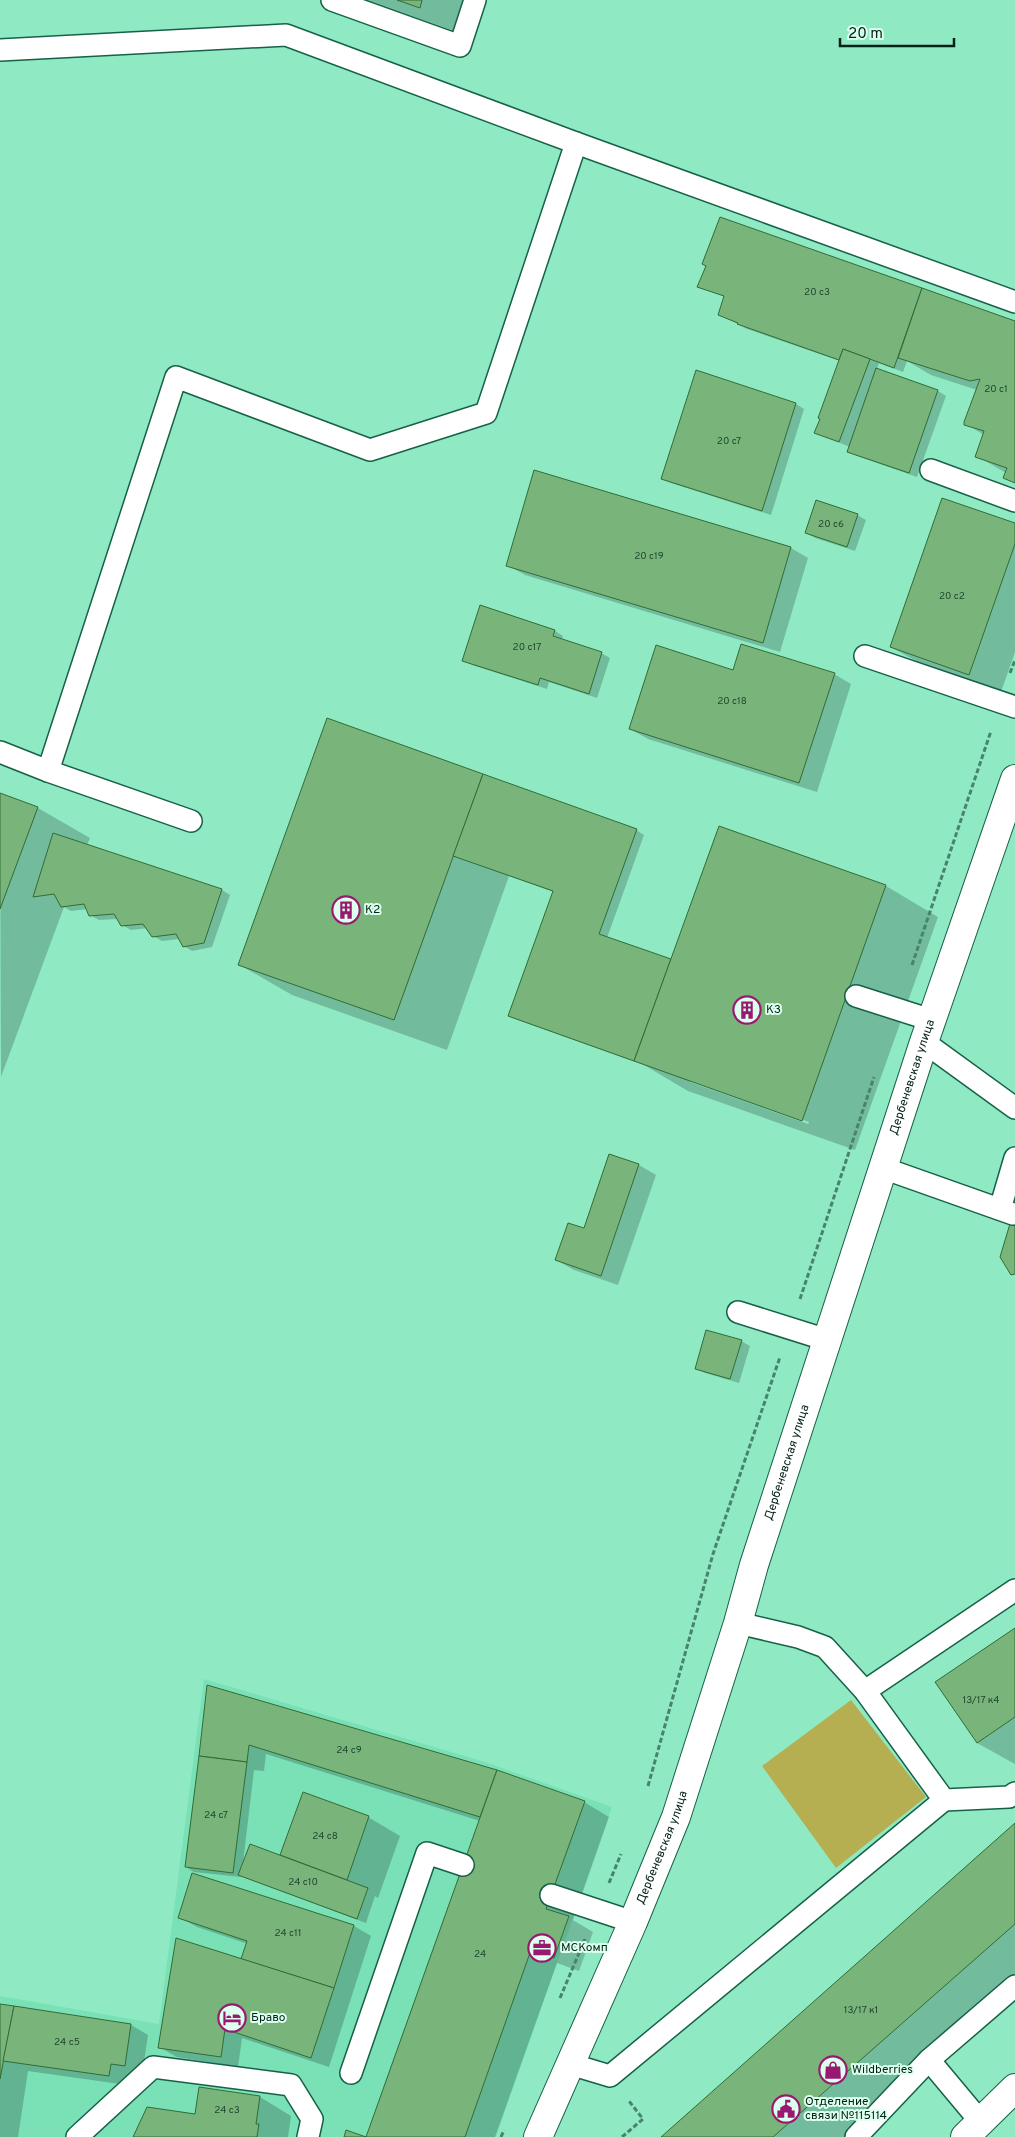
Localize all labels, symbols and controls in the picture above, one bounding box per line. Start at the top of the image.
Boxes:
scale bar [840,15,954,47]
text: 20 m [848,25,883,44]
house number: 20 с3 [804,286,830,299]
house number: 20 с1 [984,383,1008,396]
house number: 20 с7 [717,435,741,448]
house number: 20 с6 [818,518,844,531]
house number: 20 с19 [634,550,664,563]
house number: 20 с2 [939,590,965,603]
house number: 20 с17 [513,641,541,654]
house number: 20 с18 [717,695,747,708]
building icon: К2 [331,895,361,925]
place label: К2 [365,902,380,918]
building icon: К3 [732,995,762,1025]
place label: К3 [766,1002,781,1018]
street label: Дербеневская улица [886,1018,939,1137]
street label: Дербеневская улица [761,1403,814,1523]
house number: 13/17 к4 [962,1694,1000,1707]
house number: 24 с9 [336,1744,362,1757]
street label: Дербеневская улица [633,1789,692,1907]
house number: 24 с7 [204,1809,228,1822]
house number: 24 с8 [312,1830,338,1843]
house number: 24 с10 [288,1876,318,1889]
house number: 24 с11 [274,1927,302,1940]
office icon: МСКомп [527,1933,557,1963]
place label: МСКомп [561,1940,608,1956]
house number: 24 [474,1948,486,1961]
hotel icon: Браво [217,2003,247,2033]
house number: 13/17 к1 [844,2004,878,2017]
place label: Браво [251,2010,286,2026]
house number: 24 с5 [54,2036,80,2049]
shop icon: Wildberries [818,2055,848,2085]
place label: Wildberries [852,2062,913,2078]
public building icon: Отделение связи №115114 [771,2094,801,2124]
place label: Отделение связи №115114 [805,2094,887,2124]
house number: 24 с3 [214,2104,240,2117]

